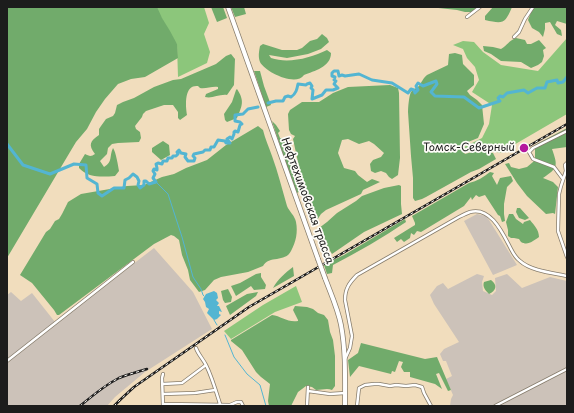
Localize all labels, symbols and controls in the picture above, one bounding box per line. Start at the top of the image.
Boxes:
street label: Нефтехимовская трасса [278,136,336,266]
place label: Томск-Северный [423,141,515,155]
marker: Томск-Северный [518,142,530,154]

